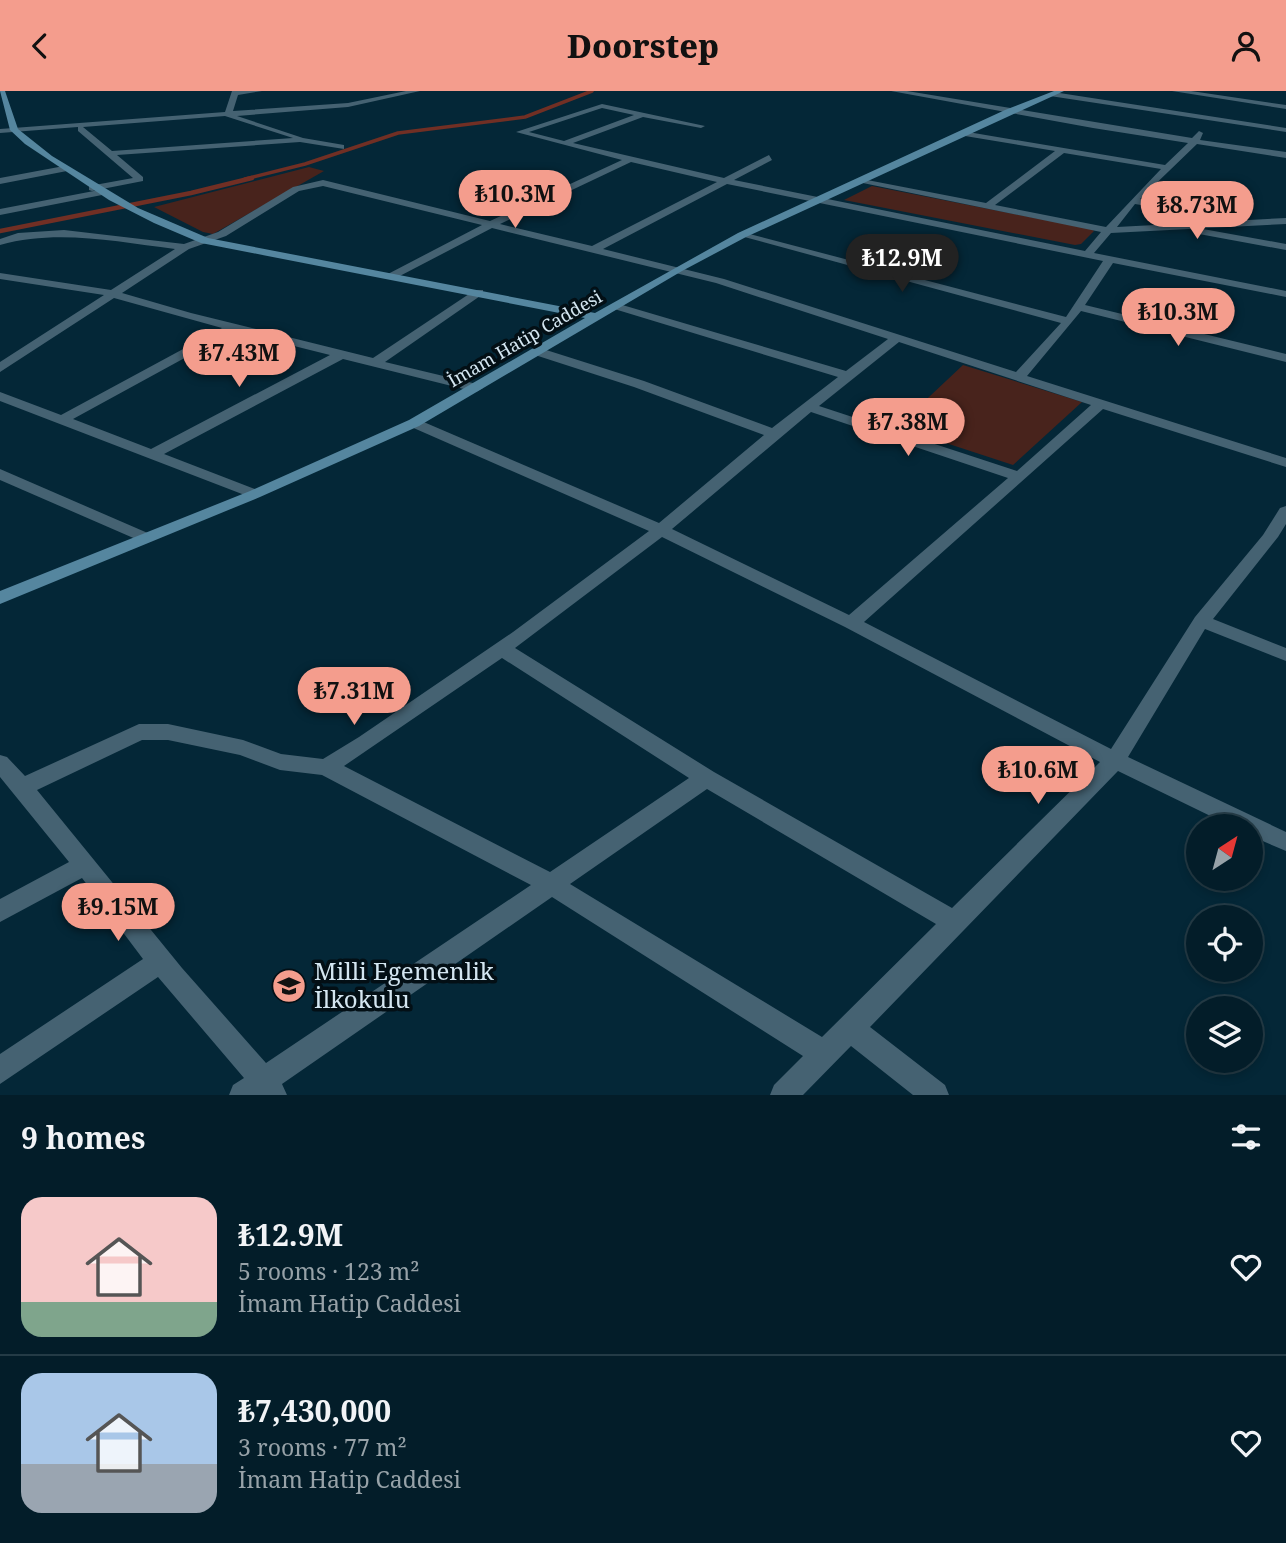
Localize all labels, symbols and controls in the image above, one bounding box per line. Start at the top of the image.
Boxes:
text: Doorstep [567,24,719,67]
icon: back [21,27,59,65]
icon: person [1227,27,1265,65]
pin: ₺10.3M [458,171,572,230]
text: ₺10.3M [475,177,555,209]
pin: ₺8.73M [1140,181,1254,241]
text: ₺8.73M [1157,188,1237,220]
pin: ₺12.9M [845,235,959,294]
text: ₺12.9M [862,241,942,273]
street label: İmam Hatip Caddesi [443,284,606,392]
pin: ₺10.3M [1121,289,1235,348]
text: ₺10.3M [1138,295,1218,327]
pin: ₺7.43M [182,329,296,389]
text: ₺7.43M [199,336,279,368]
pin: ₺7.38M [851,399,965,458]
text: ₺7.38M [868,405,948,437]
pin: ₺7.31M [297,667,411,727]
text: ₺7.31M [314,674,394,706]
pin: ₺10.6M [981,747,1095,806]
text: ₺10.6M [998,753,1078,785]
north arrow [1186,814,1264,891]
map controls [1186,814,1263,1073]
pin: ₺9.15M [61,883,175,943]
text: ₺9.15M [78,890,158,922]
button: locate [1186,905,1263,982]
place label: Milli Egemenlik İlkokulu [314,954,495,1015]
school or university icon: Milli Egemenlik İlkokulu [270,967,308,1005]
button: layers [1186,996,1263,1073]
text: 9 homes [21,1117,145,1158]
icon: filters [1227,1118,1265,1156]
text: ₺12.9M [238,1214,343,1255]
icon: home [77,1225,161,1309]
icon: heart [1227,1248,1265,1286]
text: 5 rooms · 123 m² [238,1255,420,1287]
text: İmam Hatip Caddesi [238,1287,461,1319]
text: ₺7,430,000 [238,1390,391,1431]
icon: home [77,1401,161,1485]
icon: heart [1227,1424,1265,1462]
text: 3 rooms · 77 m² [238,1431,407,1463]
text: İmam Hatip Caddesi [238,1463,461,1495]

